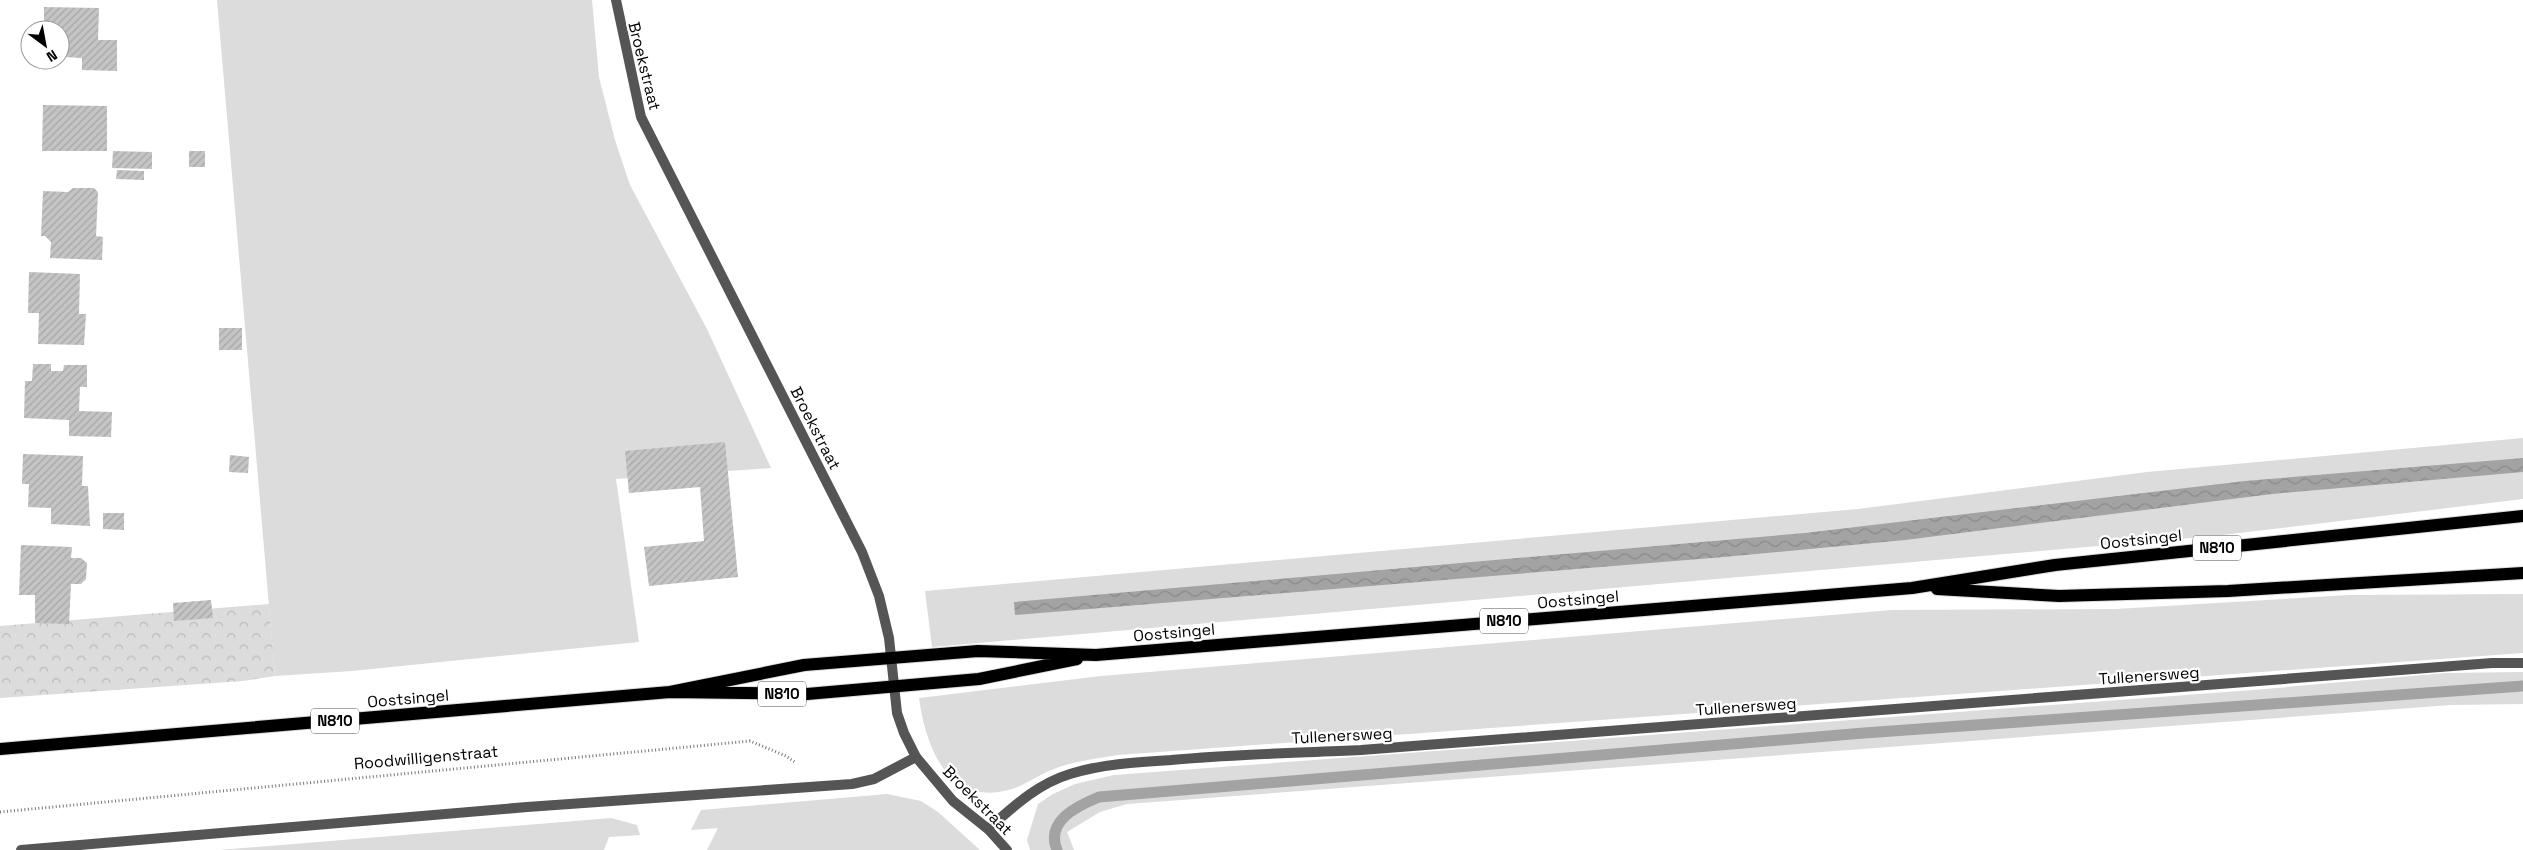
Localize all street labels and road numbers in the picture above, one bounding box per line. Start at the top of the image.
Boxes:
street label: Broekstraat [623,20,666,113]
street label: Broekstraat [786,383,846,473]
street label: Oostsingel [2099,525,2183,554]
road number: N810 [2193,536,2241,560]
street label: Oostsingel [1536,585,1620,614]
road number: N810 [1480,608,1528,634]
street label: Oostsingel [1132,618,1216,647]
street label: Tullenersweg [2098,661,2200,690]
road number: N810 [758,682,806,706]
street label: Oostsingel [366,684,450,713]
street label: Tullenersweg [1695,692,1797,721]
road number: N810 [311,708,359,734]
street label: Tullenersweg [1291,722,1393,749]
street label: Roodwilligenstraat [353,741,499,774]
street label: Broekstraat [938,761,1017,840]

